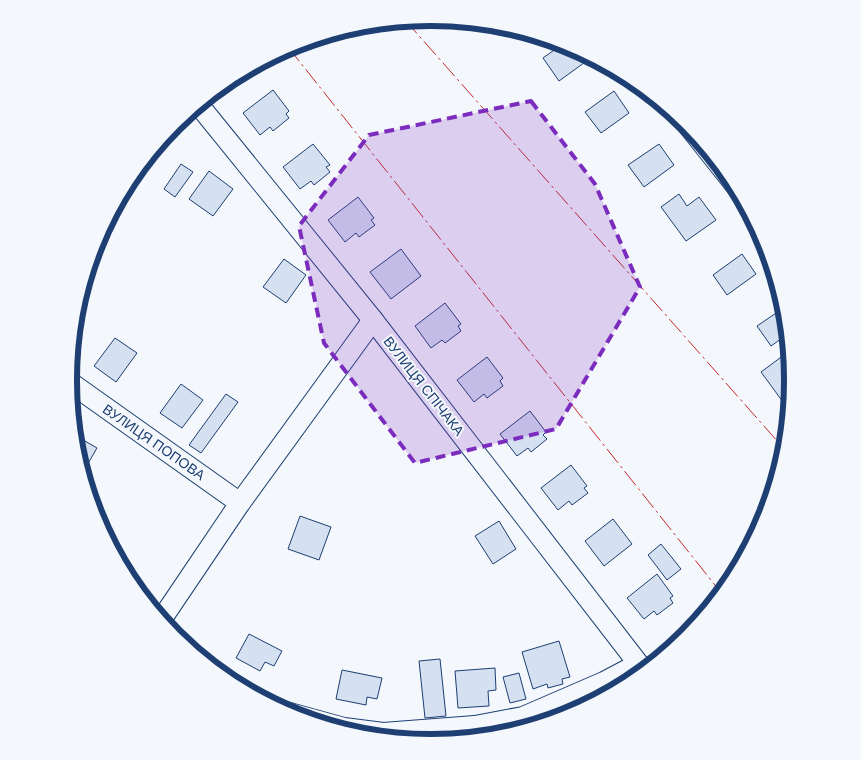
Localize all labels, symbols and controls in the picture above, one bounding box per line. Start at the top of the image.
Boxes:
street label: ВУЛИЦЯ СПІЧАКА [380,333,468,439]
street label: ВУЛИЦЯ ПОПОВА [100,401,209,484]

